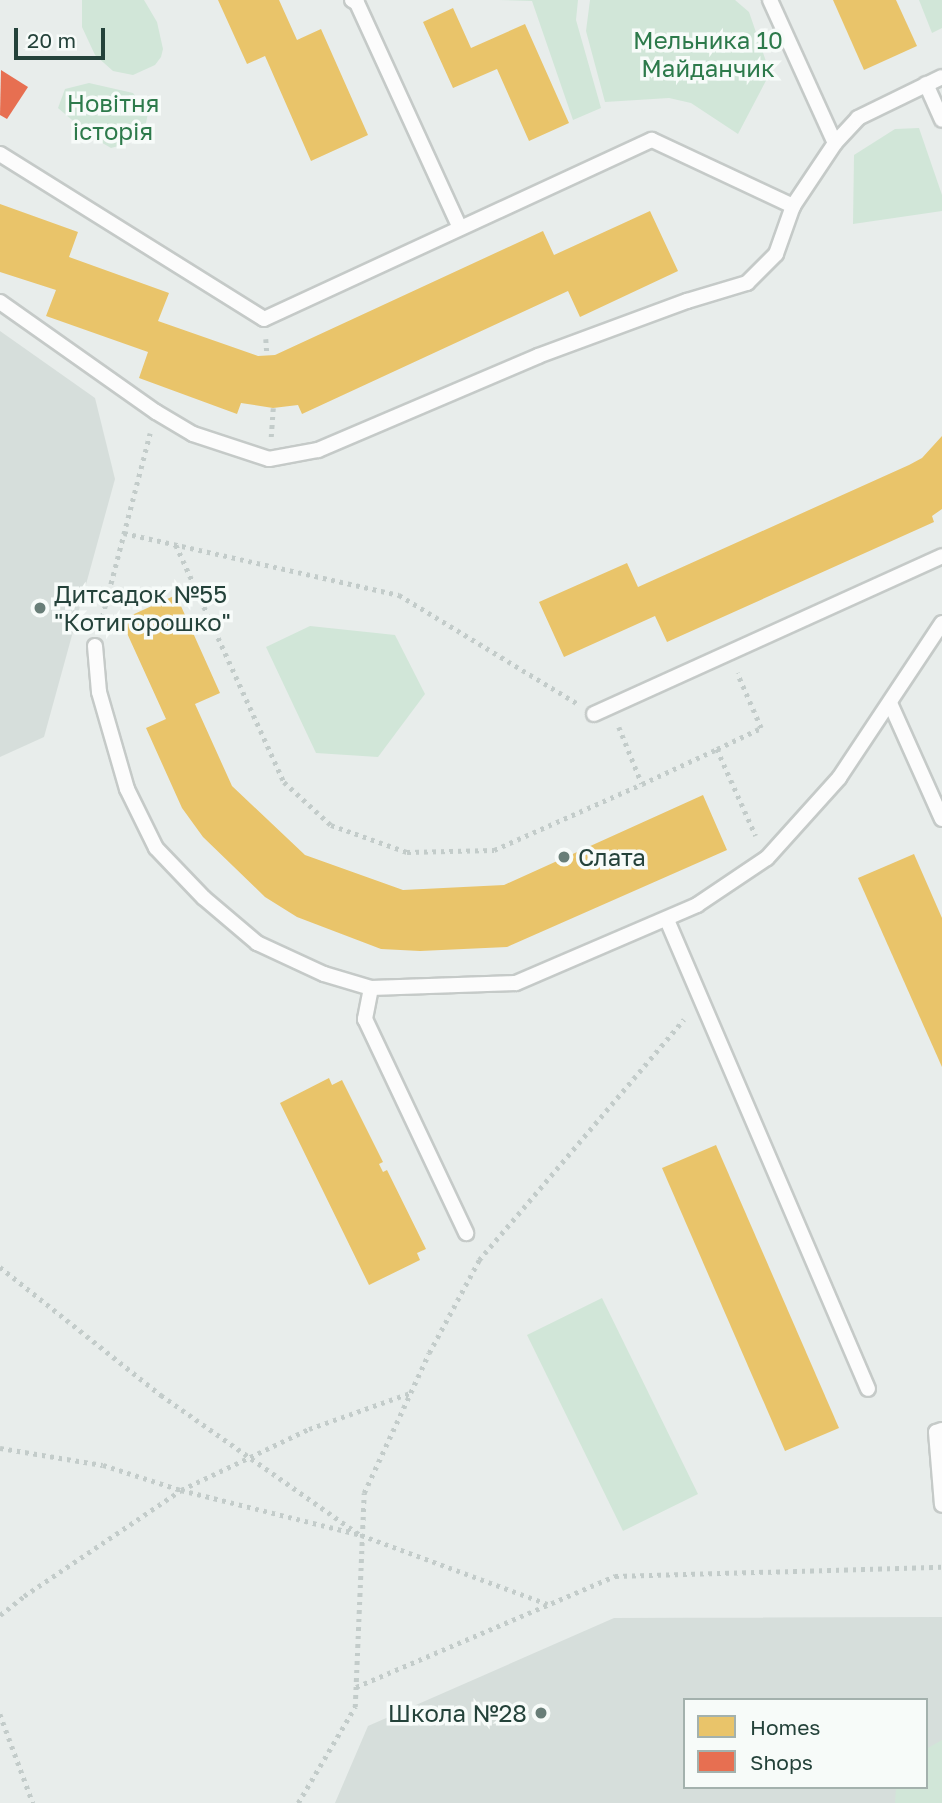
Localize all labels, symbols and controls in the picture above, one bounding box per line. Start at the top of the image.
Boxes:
scale bar [18,14,108,58]
park label: Мельника 10 Майданчик [633,26,783,82]
text: 20 m [27,27,76,53]
park label: Новітня історія [67,89,159,145]
place label: Дитсадок №55 "Котигорошко" [54,580,231,636]
marker: Дитсадок №55 "Котигорошко" [32,600,48,616]
place label: Слата [578,843,646,871]
marker: Слата [556,849,572,865]
legend [683,1698,928,1789]
place label: Школа №28 [388,1699,527,1727]
marker: Школа №28 [533,1705,549,1721]
text: Homes [750,1714,820,1740]
text: Shops [750,1749,813,1775]

